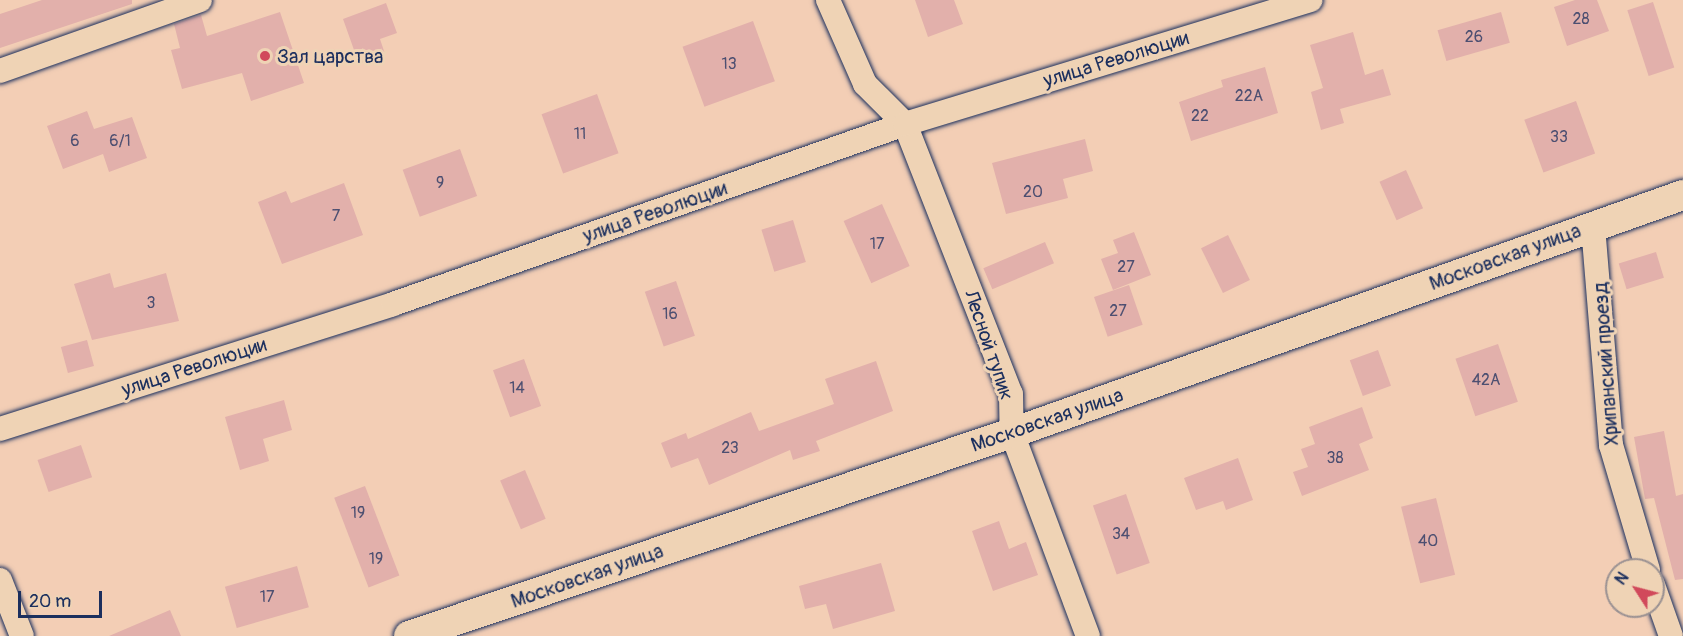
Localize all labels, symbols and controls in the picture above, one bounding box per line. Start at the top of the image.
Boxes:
house number: 28 [1572,9,1590,29]
street label: улица Революции [1040,25,1192,93]
house number: 26 [1465,27,1483,47]
place label: Зал царства [277,44,383,68]
marker: Зал царства [258,49,272,63]
house number: 13 [721,54,737,74]
house number: 22А [1235,86,1263,106]
house number: 22 [1191,106,1209,126]
house number: 11 [574,124,586,144]
house number: 33 [1550,127,1568,147]
house number: 6 [70,131,80,151]
house number: 6/1 [109,131,131,151]
house number: 9 [436,173,444,193]
street label: улица Революции [580,176,730,248]
house number: 20 [1023,182,1043,202]
house number: 7 [332,206,340,226]
street label: Московская улица [1426,218,1584,296]
house number: 17 [870,234,884,254]
house number: 27 [1117,257,1135,277]
street label: Хрипанский проезд [1588,282,1624,446]
street label: Лесной тупик [959,287,1019,403]
house number: 3 [147,293,155,313]
house number: 27 [1109,301,1127,321]
house number: 16 [662,304,678,324]
street label: улица Революции [119,332,269,402]
house number: 42А [1472,370,1500,390]
house number: 14 [509,378,525,398]
street label: Московская улица [968,383,1126,457]
house number: 23 [721,438,739,458]
house number: 38 [1327,448,1343,468]
house number: 19 [351,503,365,523]
house number: 34 [1112,524,1130,544]
house number: 40 [1418,531,1438,551]
street label: Московская улица [508,539,666,613]
house number: 19 [369,549,383,569]
north arrow [1605,558,1665,618]
text: N [1611,568,1633,589]
scale bar [21,579,105,617]
house number: 17 [260,587,274,607]
text: 20 m [29,590,71,613]

